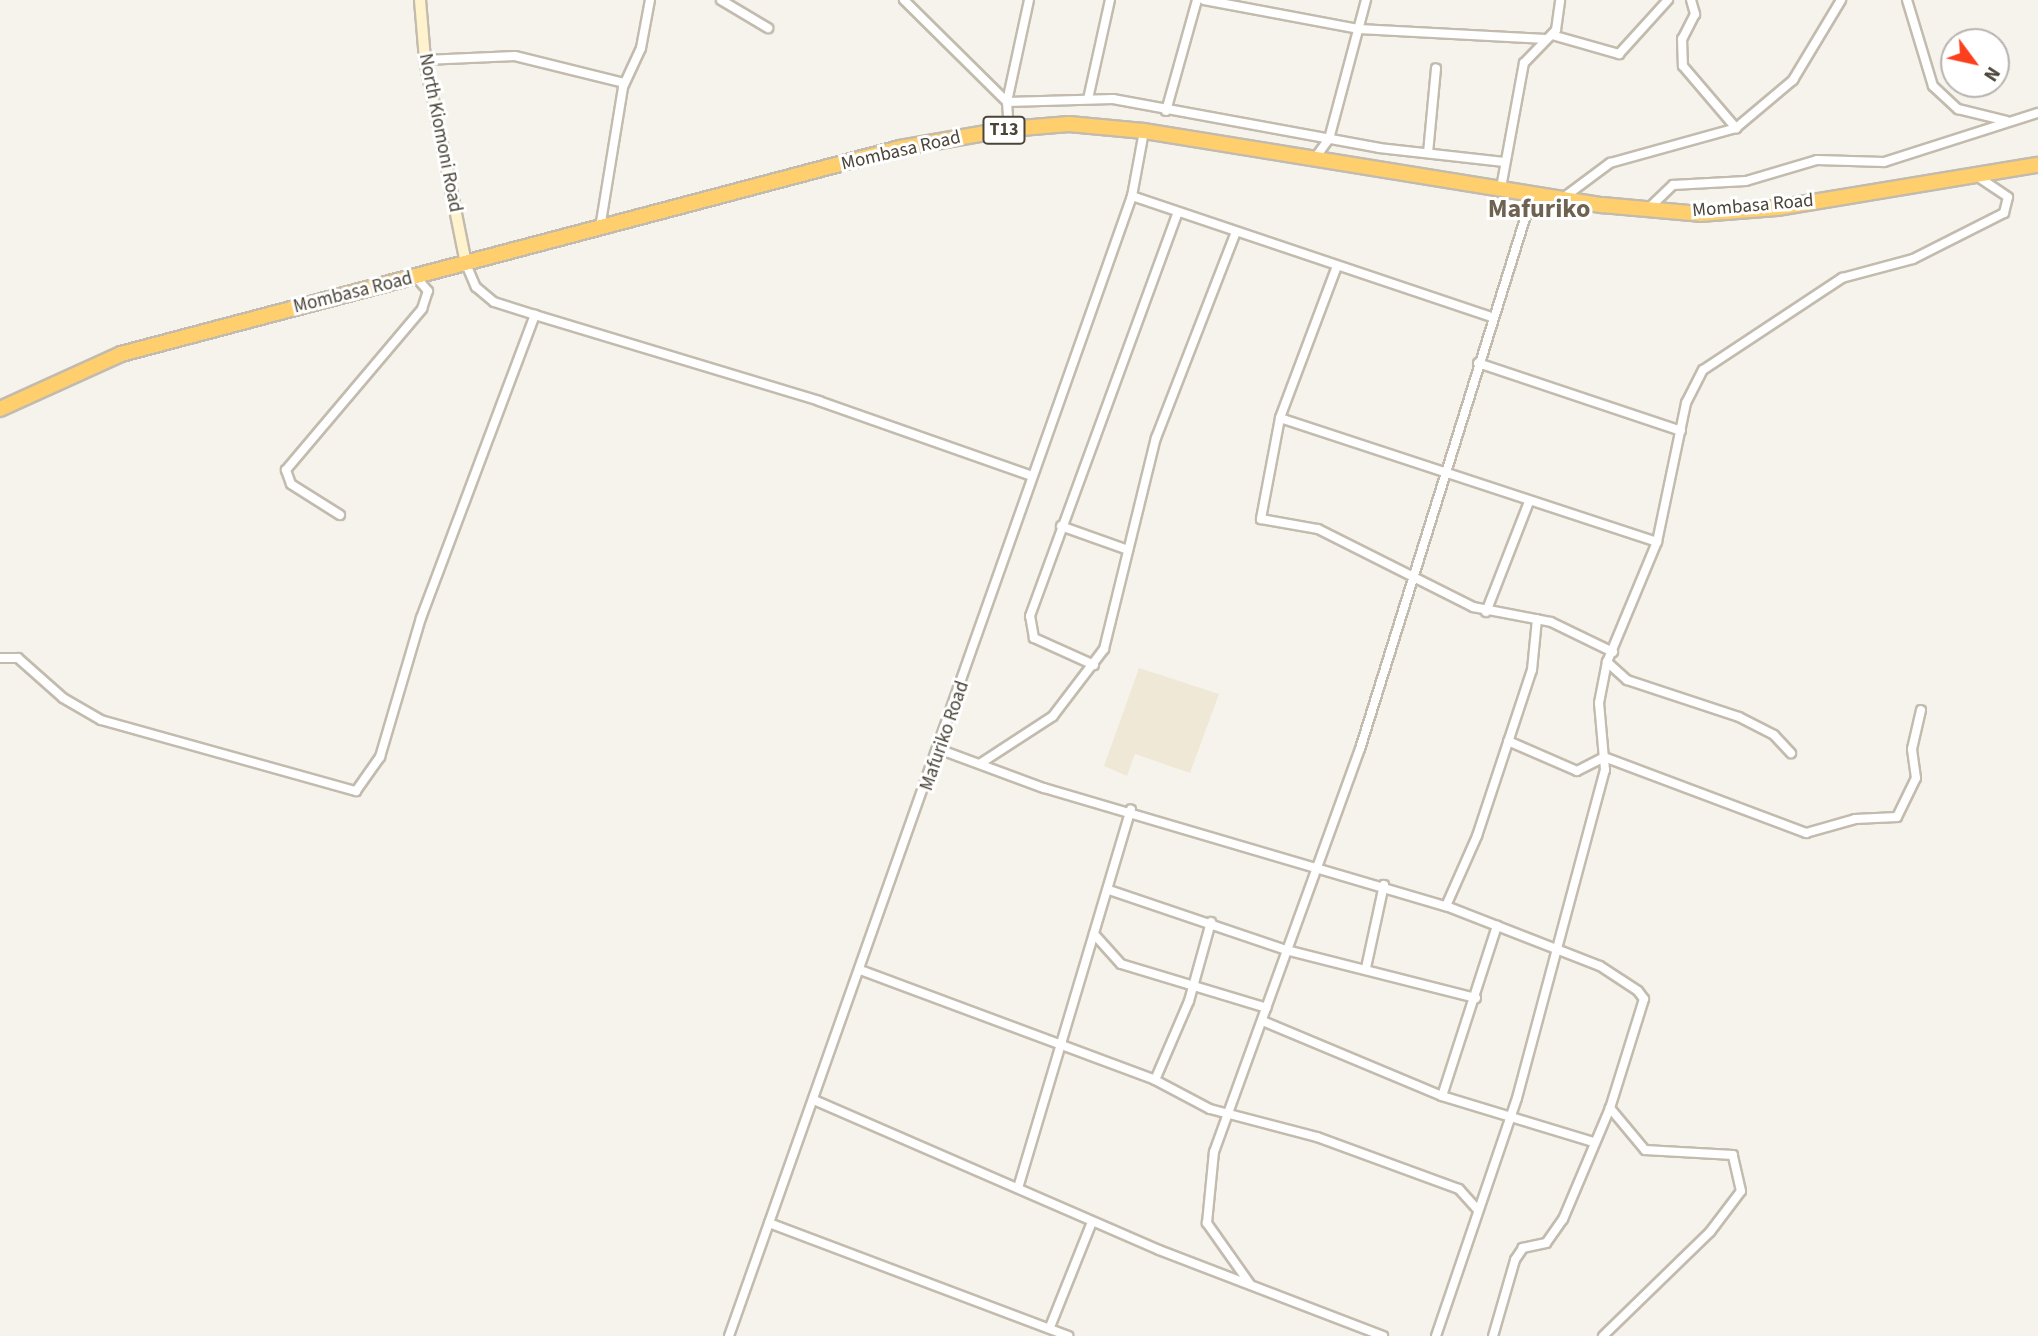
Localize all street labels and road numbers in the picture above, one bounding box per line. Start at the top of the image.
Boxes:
street label: North Kiomoni Road [413,52,467,214]
road number: T13 [981,116,1027,145]
street label: Mombasa Road [839,126,963,176]
street label: Mombasa Road [1691,189,1815,223]
street label: Mombasa Road [291,267,415,319]
street label: Mafuriko Road [916,678,974,794]

